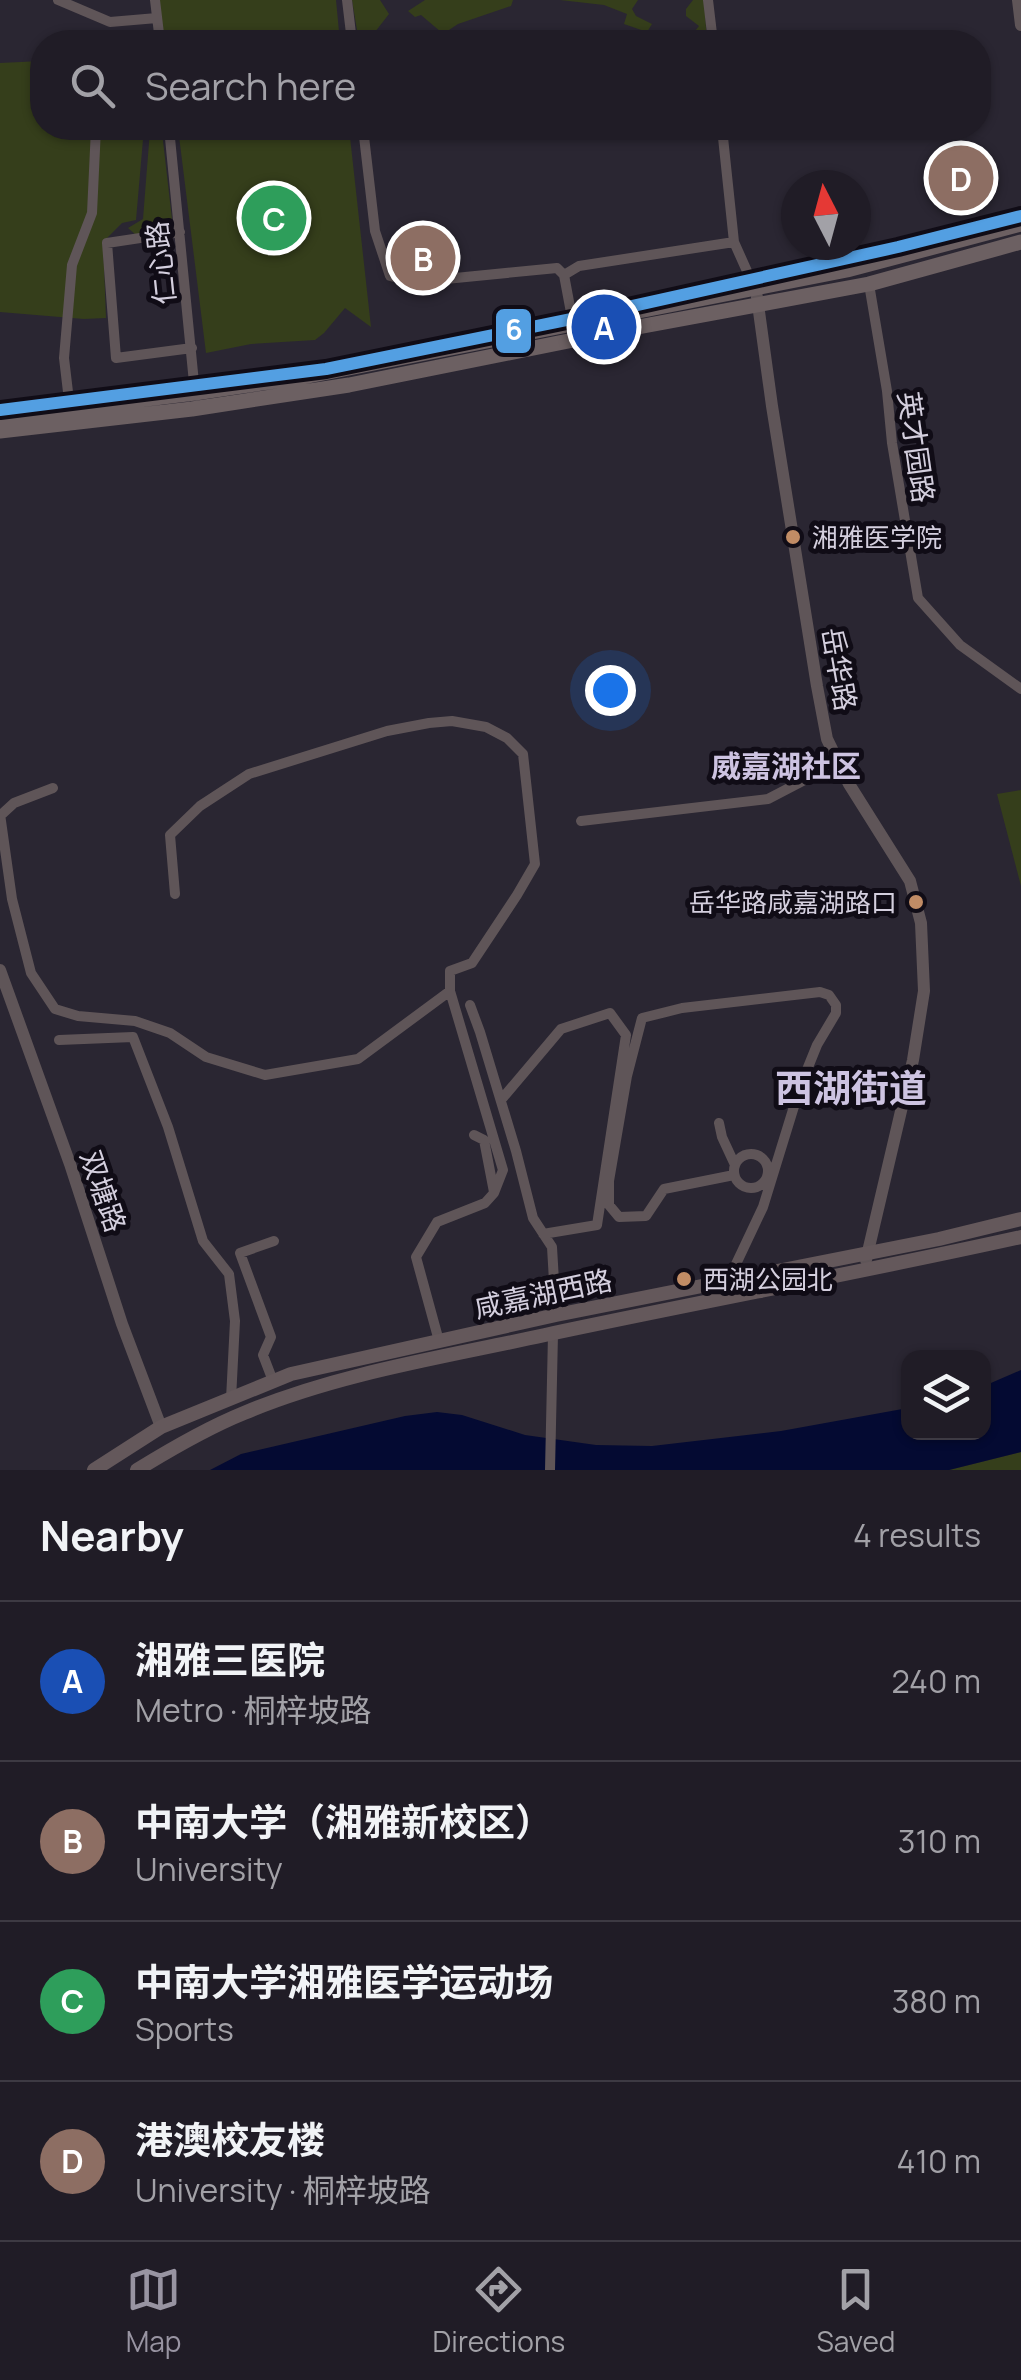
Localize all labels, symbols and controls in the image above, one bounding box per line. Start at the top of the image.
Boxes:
search box [30,30,991,140]
icon: search [65,58,120,113]
text: Search here [145,59,356,111]
pin: D [928,140,994,216]
north arrow [781,170,871,260]
pin: C [242,180,306,256]
street label: 仁心路 [137,219,183,307]
pin: B [390,220,456,296]
pin: A [572,290,636,364]
line badge: 6 [494,307,533,355]
text: 6 [505,310,523,348]
street label: 英才园路 [890,389,944,505]
place label: 湘雅医学院 [812,519,942,555]
marker: 湘雅医学院 [783,527,803,547]
street label: 岳华路 [814,624,866,714]
your location [585,665,636,716]
district label: 威嘉湖社区 [711,745,861,786]
place label: 岳华路咸嘉湖路口 [689,884,897,920]
marker: 岳华路咸嘉湖路口 [906,892,926,912]
district label: 西湖街道 [775,1061,927,1113]
street label: 双塘路 [72,1145,136,1237]
street label: 咸嘉湖西路 [471,1260,615,1326]
place label: 西湖公园北 [703,1261,833,1297]
marker: 西湖公园北 [674,1269,694,1289]
map controls [901,1350,991,1440]
button: layers [901,1350,991,1440]
text: Nearby [40,1506,184,1564]
text: 4 results [853,1513,981,1557]
text: 湘雅三医院 [135,1633,325,1685]
text: A [62,1659,83,1703]
text: 240 m [891,1659,981,1703]
text: Metro · 桐梓坡路 [135,1688,372,1732]
text: 中南大学（湘雅新校区） [135,1795,553,1847]
text: B [62,1819,83,1863]
text: 310 m [898,1819,981,1863]
text: University [135,1847,283,1891]
text: 中南大学湘雅医学运动场 [135,1955,553,2007]
text: C [61,1979,84,2023]
text: 380 m [892,1979,981,2023]
text: Sports [135,2007,234,2051]
text: 港澳校友楼 [135,2113,325,2165]
text: D [61,2139,84,2183]
text: 410 m [897,2139,981,2183]
text: University · 桐梓坡路 [135,2168,431,2212]
tab: Map [126,2262,181,2360]
tab: Directions [433,2262,565,2360]
tab: Saved [816,2262,895,2360]

